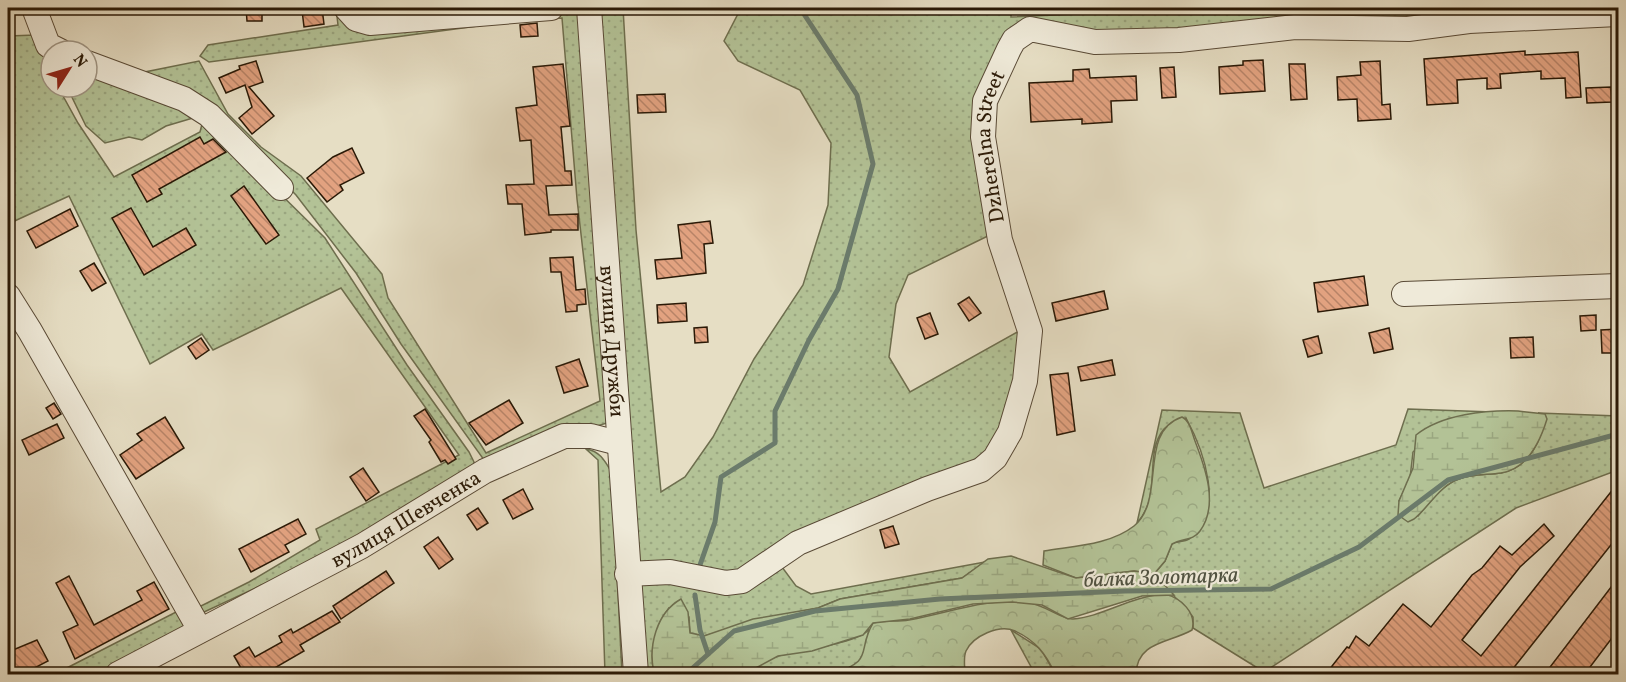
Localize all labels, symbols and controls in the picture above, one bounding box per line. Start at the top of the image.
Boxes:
north arrow [39,39,99,99]
text: N [67,50,92,73]
street label: Dzherelna Street [970,66,1013,225]
street label: вулиця Дружби [591,264,631,418]
street label: вулиця Шевченка [326,464,487,576]
water label: балка Золотарка [1083,560,1239,597]

